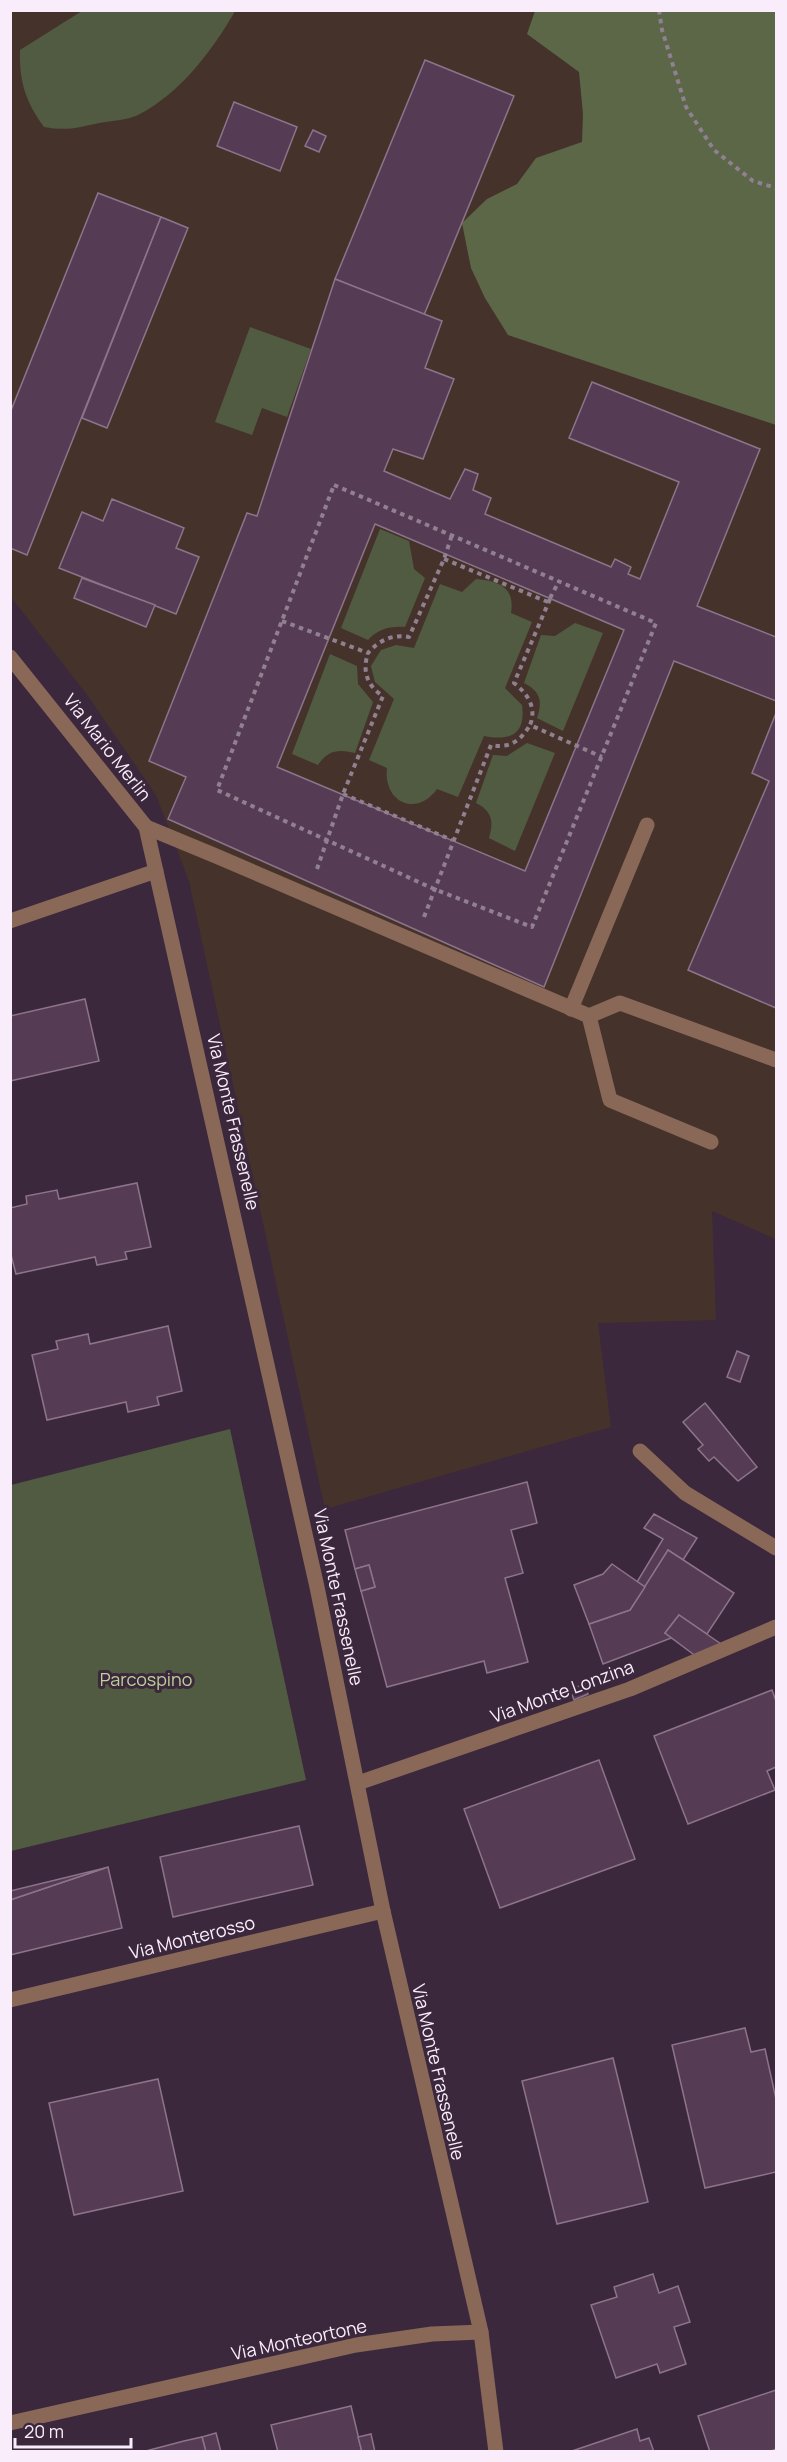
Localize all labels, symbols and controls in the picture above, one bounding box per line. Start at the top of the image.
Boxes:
street label: Via Mario Merlin [59,689,157,805]
street label: Via Monte Frassenelle [202,1032,266,1212]
street label: Via Monte Frassenelle [309,1506,369,1688]
street label: Via Monte Lonzina [487,1654,637,1728]
park label: Parcospino [100,1667,192,1691]
street label: Via Monterosso [127,1910,257,1964]
street label: Via Monte Frassenelle [407,1982,471,2162]
street label: Via Monteortone [229,2313,369,2365]
scale bar [15,2411,130,2449]
text: 20 m [24,2419,64,2443]

